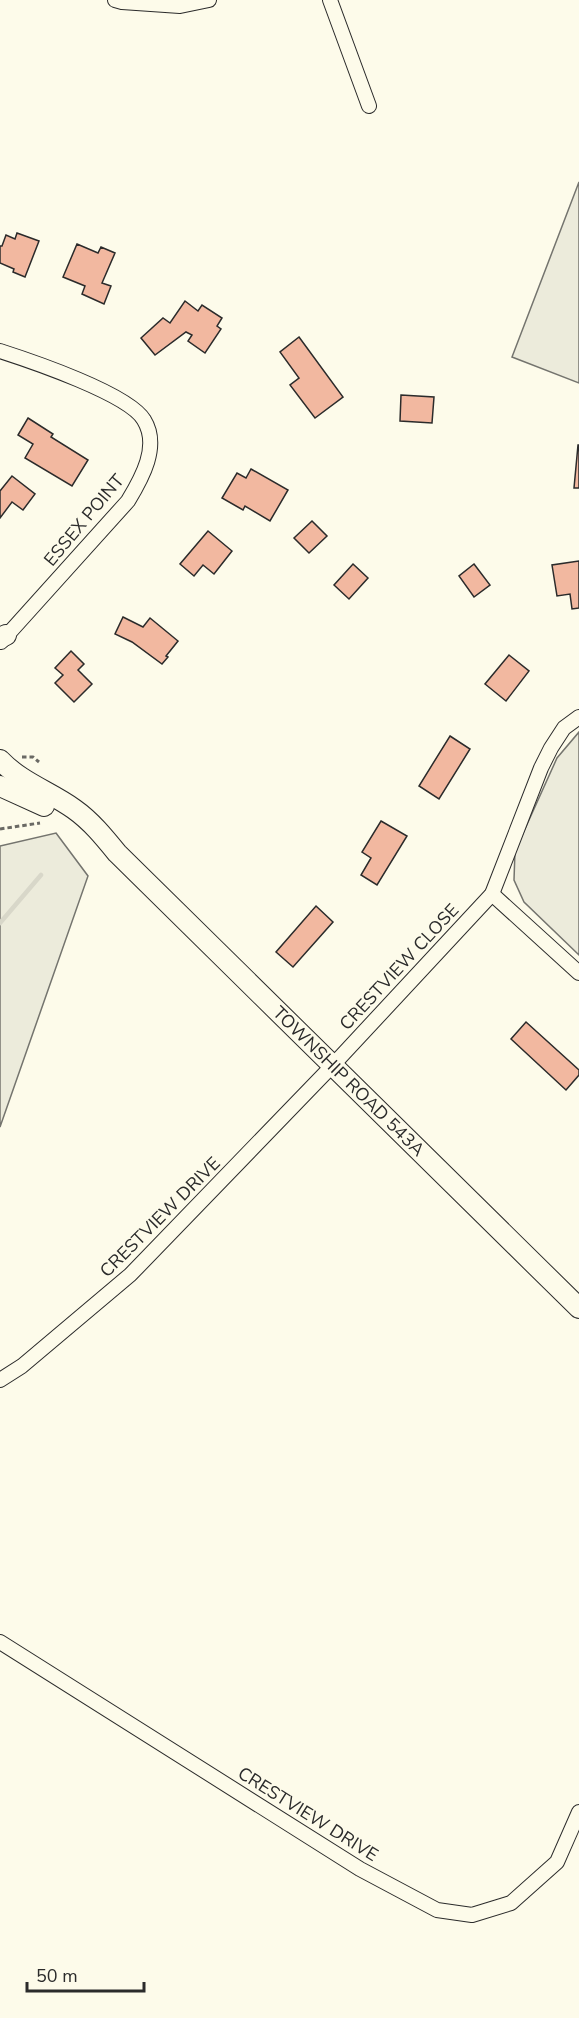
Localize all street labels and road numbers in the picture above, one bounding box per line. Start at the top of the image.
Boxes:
street label: ESSEX POINT [39,469,130,571]
street label: CRESTVIEW CLOSE [334,899,464,1035]
street label: TOWNSHIP ROAD 543A [268,1001,430,1161]
street label: CRESTVIEW DRIVE [95,1152,225,1282]
street label: CRESTVIEW DRIVE [233,1761,383,1867]

